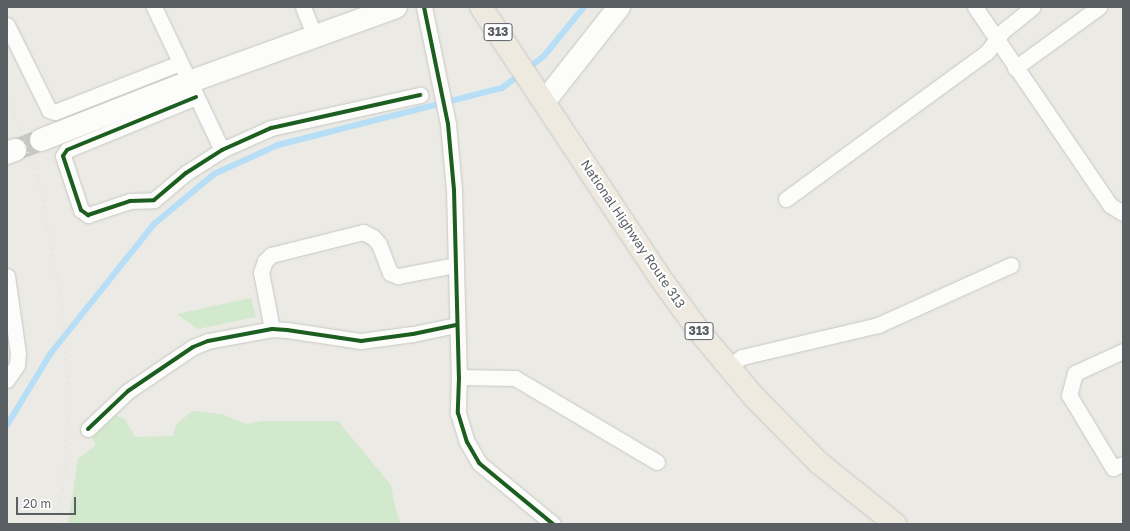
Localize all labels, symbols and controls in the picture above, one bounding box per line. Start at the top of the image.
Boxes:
road number: 313 [483,22,513,42]
street label: National Highway Route 313 [578,157,688,311]
road number: 313 [684,321,714,341]
scale bar [18,489,78,515]
text: 20 m [23,496,51,511]

